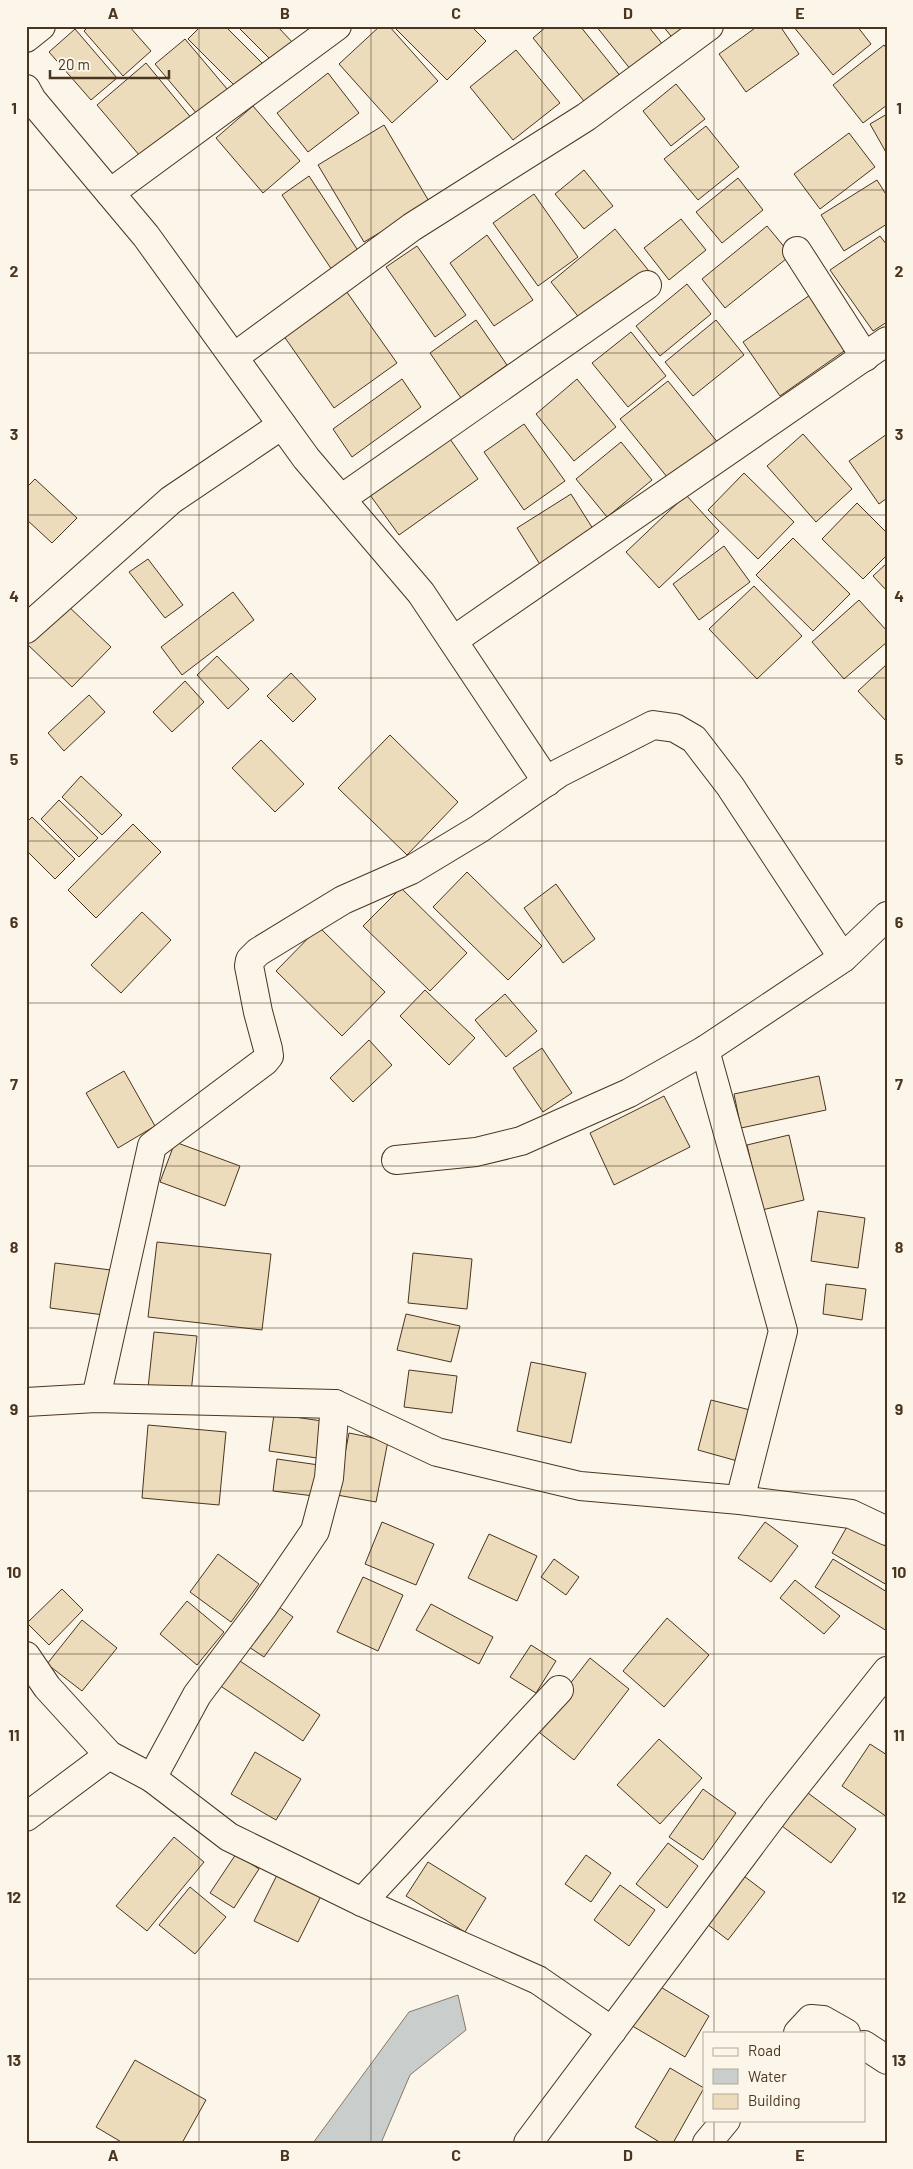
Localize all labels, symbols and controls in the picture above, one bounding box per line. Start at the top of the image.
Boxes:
text: A [108,3,119,22]
text: B [280,3,290,22]
text: C [451,3,461,22]
text: D [623,3,633,22]
text: E [795,3,805,22]
scale bar [50,48,169,80]
text: 20 m [58,55,90,73]
text: 1 [11,98,17,117]
text: 1 [896,98,902,117]
text: 2 [10,261,19,280]
text: 2 [895,261,904,280]
text: 3 [10,424,18,443]
text: 3 [895,424,903,443]
text: 4 [9,586,19,605]
text: 4 [894,586,904,605]
text: 5 [10,749,19,768]
text: 5 [895,749,904,768]
text: 6 [10,912,19,931]
text: 6 [895,912,904,931]
text: 7 [10,1074,18,1093]
text: 7 [895,1074,903,1093]
text: 8 [10,1237,19,1256]
text: 8 [895,1237,904,1256]
text: 9 [10,1399,18,1418]
text: 9 [895,1399,903,1418]
text: 10 [7,1562,21,1581]
text: 10 [892,1562,906,1581]
text: 11 [8,1725,20,1744]
text: 11 [893,1725,905,1744]
text: 12 [7,1887,21,1906]
text: 12 [892,1887,906,1906]
legend [703,2032,866,2122]
text: Road [748,2041,781,2059]
text: 13 [7,2050,21,2069]
text: 13 [892,2050,906,2069]
text: Water [748,2067,787,2085]
text: Building [748,2091,801,2109]
text: A [108,2145,119,2164]
text: B [280,2145,290,2164]
text: C [451,2145,461,2164]
text: D [623,2145,633,2164]
text: E [795,2145,805,2164]

